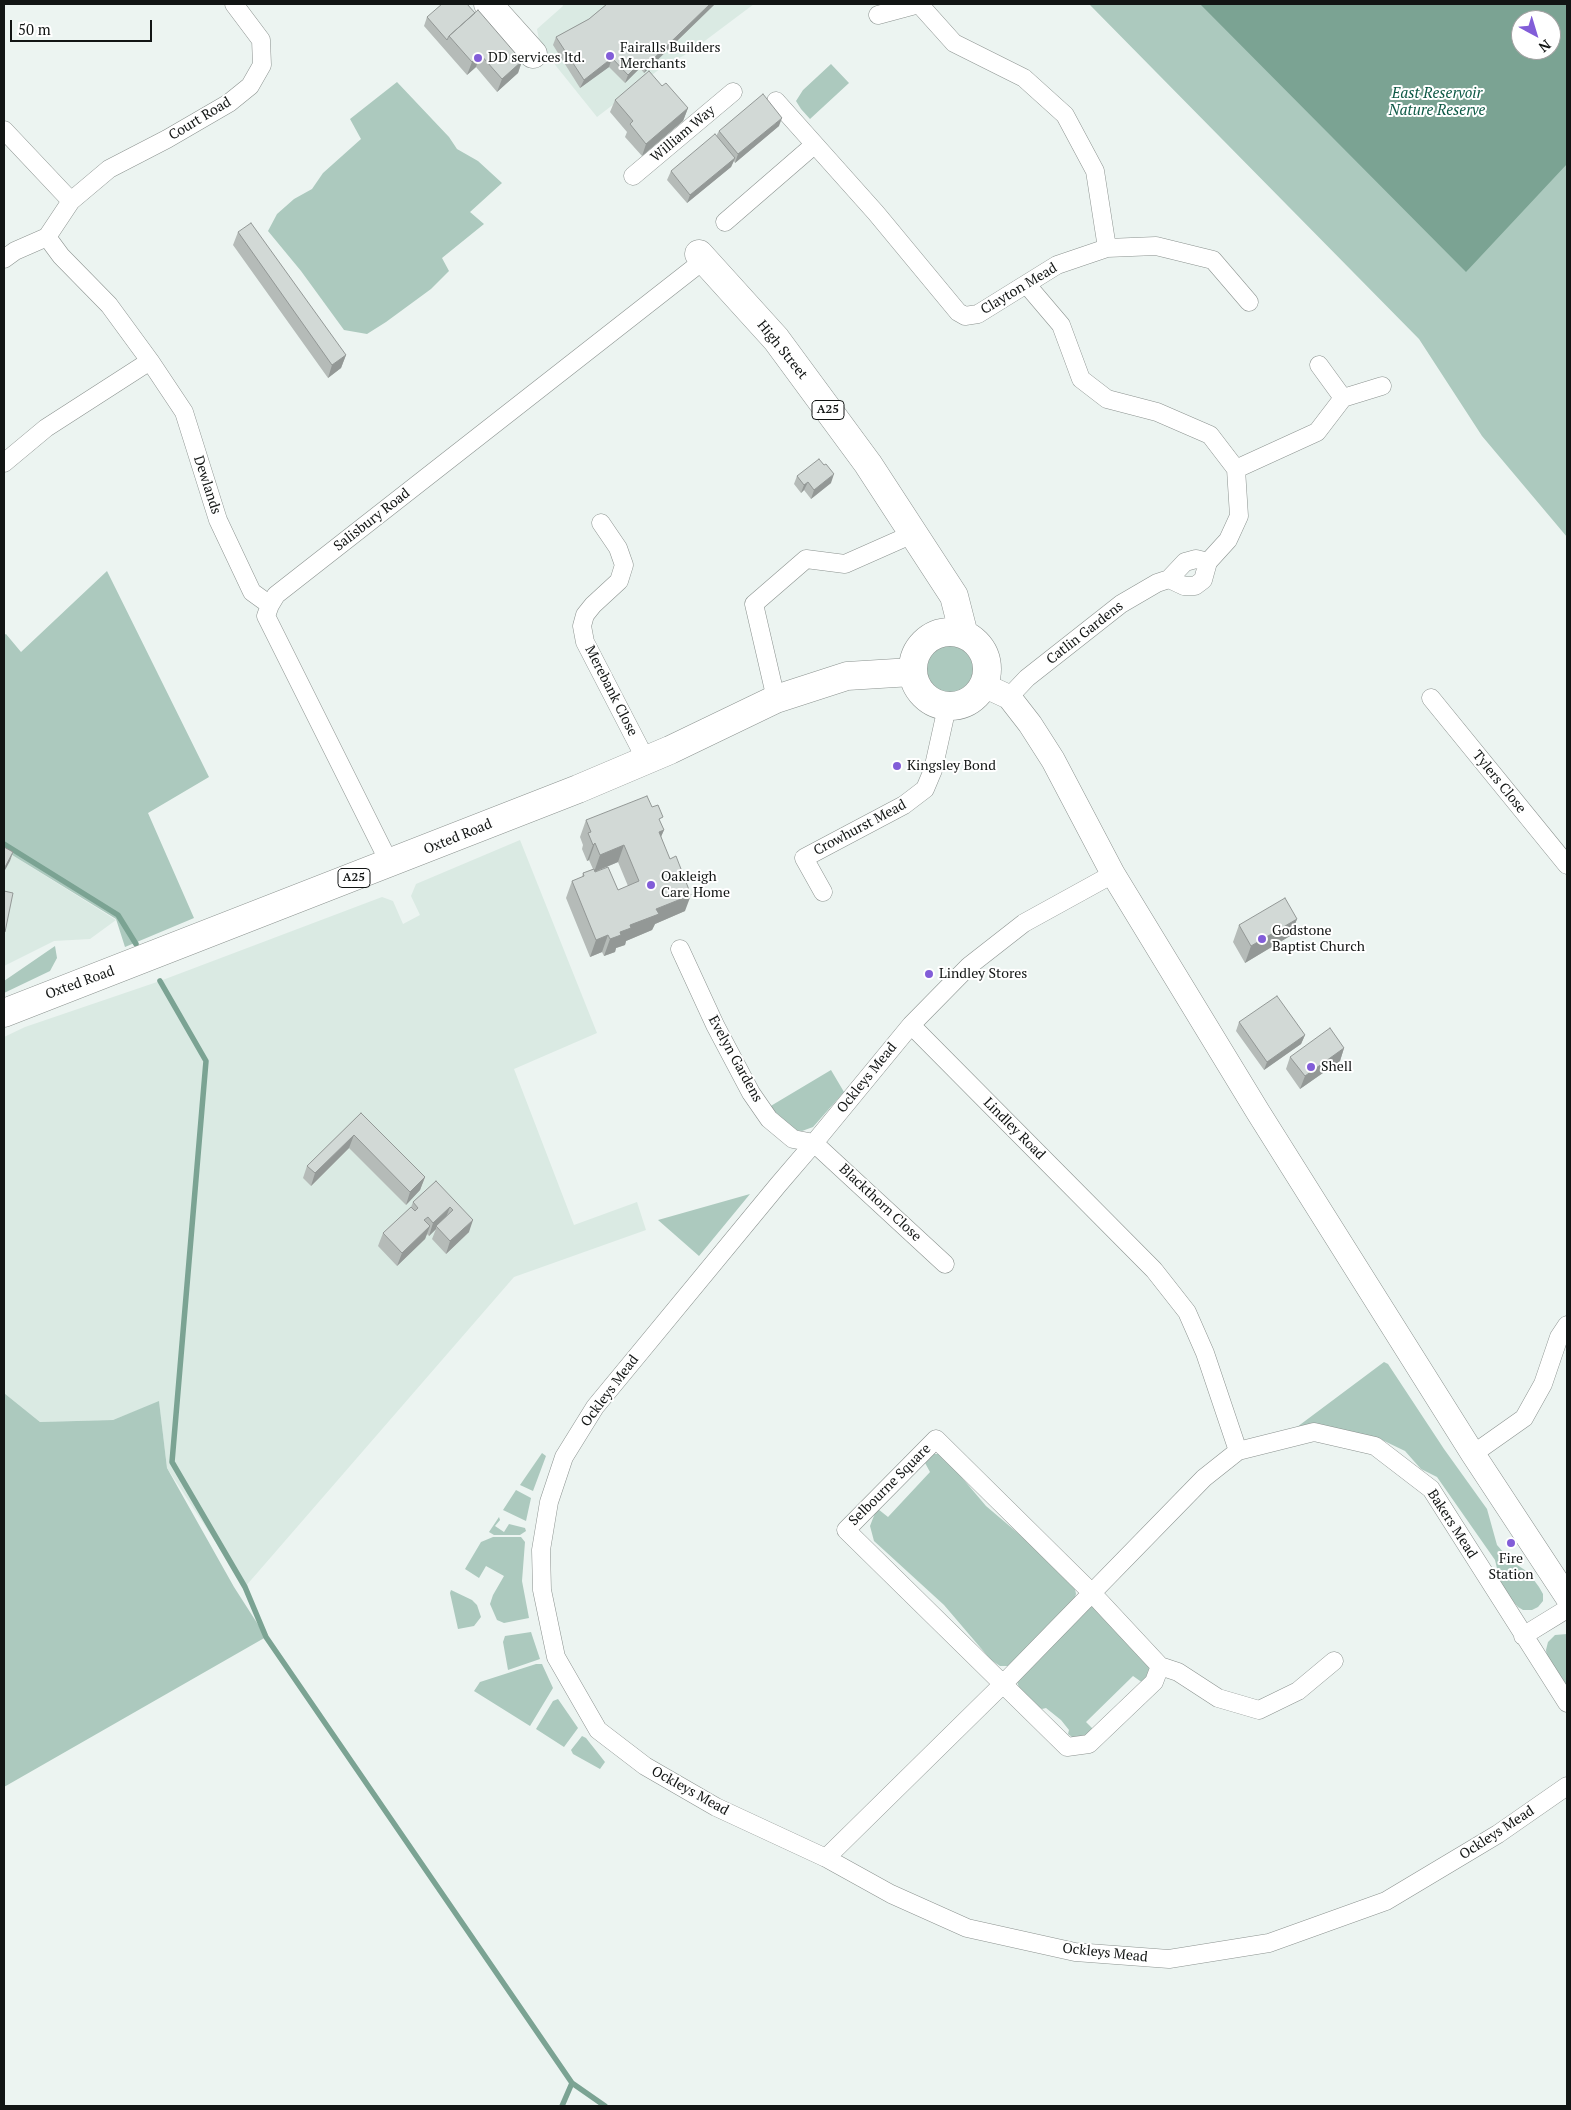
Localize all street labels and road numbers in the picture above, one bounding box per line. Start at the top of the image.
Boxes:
street label: Court Road [166,94,234,144]
street label: William Way [647,102,719,166]
street label: Clayton Mead [978,260,1060,318]
street label: High Street [753,317,811,383]
road number: A25 [812,400,844,420]
street label: Dewlands [190,454,224,516]
street label: Salisbury Road [331,485,413,555]
street label: Catlin Gardens [1043,598,1127,668]
street label: Merebank Close [581,643,641,739]
street label: Tylers Close [1469,747,1529,817]
street label: Crowhurst Mead [811,797,909,859]
street label: Oxted Road [421,816,495,858]
road number: A25 [338,868,370,888]
street label: Oxted Road [43,963,117,1003]
street label: Evelyn Gardens [704,1013,766,1105]
street label: Ockleys Mead [834,1039,900,1117]
street label: Lindley Road [980,1095,1048,1163]
street label: Blackthorn Close [836,1161,924,1245]
street label: Ockleys Mead [578,1352,642,1430]
street label: Selbourne Square [846,1441,934,1529]
street label: Bakers Mead [1424,1486,1480,1562]
street label: Ockleys Mead [648,1763,732,1819]
street label: Ockleys Mead [1457,1803,1537,1863]
street label: Ockleys Mead [1062,1940,1148,1966]

